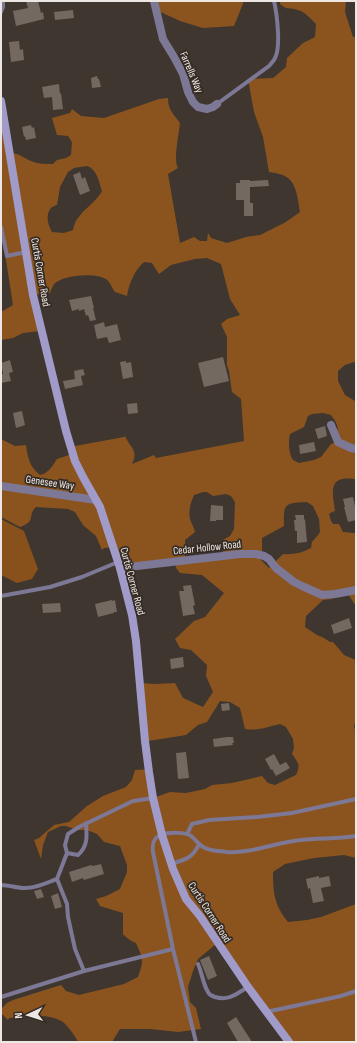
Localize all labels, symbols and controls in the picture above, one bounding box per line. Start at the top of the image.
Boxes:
street label: Farrells Way [177,49,206,96]
street label: Curtis Corner Road [28,237,53,308]
street label: Genesee Way [25,473,76,492]
street label: Cedar Hollow Road [172,537,242,558]
street label: Curtis Corner Road [117,546,148,617]
street label: Curtis Corner Road [185,880,234,945]
north arrow [8,995,48,1035]
text: N [12,1012,25,1019]

